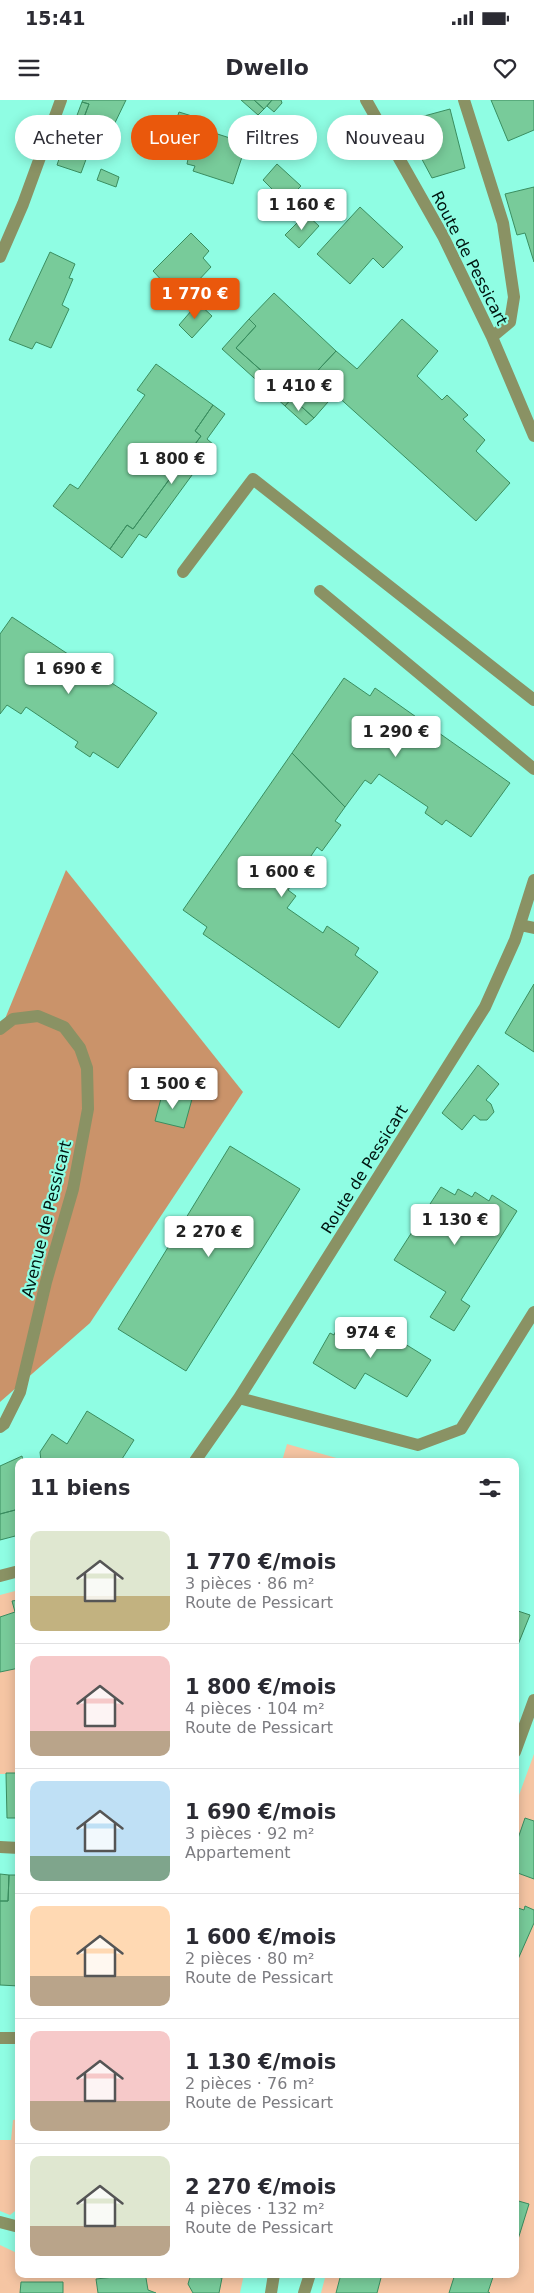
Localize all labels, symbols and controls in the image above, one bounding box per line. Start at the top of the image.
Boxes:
text: 15:41 [25,7,85,29]
icon: menu [15,54,43,82]
icon: heart [491,54,519,82]
text: Dwello [225,55,309,80]
chip: Acheter [15,115,121,160]
chip: Louer [131,115,218,160]
chip: Filtres [228,115,317,160]
chip: Nouveau [327,115,443,160]
pin: 1 160 € [256,188,348,231]
street label: Route de Pessicart [427,188,512,329]
text: 1 160 € [269,195,335,214]
pin: 1 770 € [149,278,241,320]
text: 1 770 € [162,284,228,303]
pin: 1 410 € [253,370,345,412]
text: 1 410 € [266,376,332,395]
pin: 1 800 € [126,442,218,485]
text: 1 800 € [139,449,205,468]
pin: 1 690 € [23,652,115,695]
text: 1 690 € [36,659,102,678]
pin: 1 290 € [350,716,442,758]
text: 1 290 € [363,722,429,741]
pin: 1 600 € [236,856,328,898]
text: 1 600 € [249,862,315,881]
pin: 1 500 € [127,1068,219,1110]
text: 1 500 € [140,1074,206,1093]
street label: Route de Pessicart [317,1101,412,1237]
street label: Avenue de Pessicart [18,1139,75,1300]
pin: 1 130 € [409,1204,501,1246]
text: 1 130 € [422,1210,488,1229]
pin: 2 270 € [163,1216,255,1258]
text: 2 270 € [176,1222,242,1241]
pin: 974 € [336,1316,406,1359]
text: 974 € [346,1323,396,1342]
icon: filters [476,1474,504,1502]
text: 11 biens [30,1476,130,1500]
text: 1 770 €/mois [185,1550,336,1574]
icon: home [70,1551,130,1611]
text: 3 pièces · 86 m² [185,1574,314,1593]
text: Route de Pessicart [185,1593,333,1612]
text: 1 800 €/mois [185,1675,336,1699]
icon: home [70,1676,130,1736]
text: 4 pièces · 104 m² [185,1699,325,1718]
text: Route de Pessicart [185,1718,333,1737]
text: 1 690 €/mois [185,1800,336,1824]
icon: home [70,1801,130,1861]
text: 3 pièces · 92 m² [185,1824,314,1843]
text: Appartement [185,1843,291,1862]
text: 1 600 €/mois [185,1925,336,1949]
icon: home [70,1926,130,1986]
text: 2 pièces · 80 m² [185,1949,314,1968]
text: Route de Pessicart [185,1968,333,1987]
text: 1 130 €/mois [185,2050,336,2074]
icon: home [70,2051,130,2111]
text: 2 pièces · 76 m² [185,2074,314,2093]
text: Route de Pessicart [185,2093,333,2112]
text: 2 270 €/mois [185,2175,336,2199]
icon: home [70,2176,130,2236]
text: 4 pièces · 132 m² [185,2199,325,2218]
text: Route de Pessicart [185,2218,333,2237]

